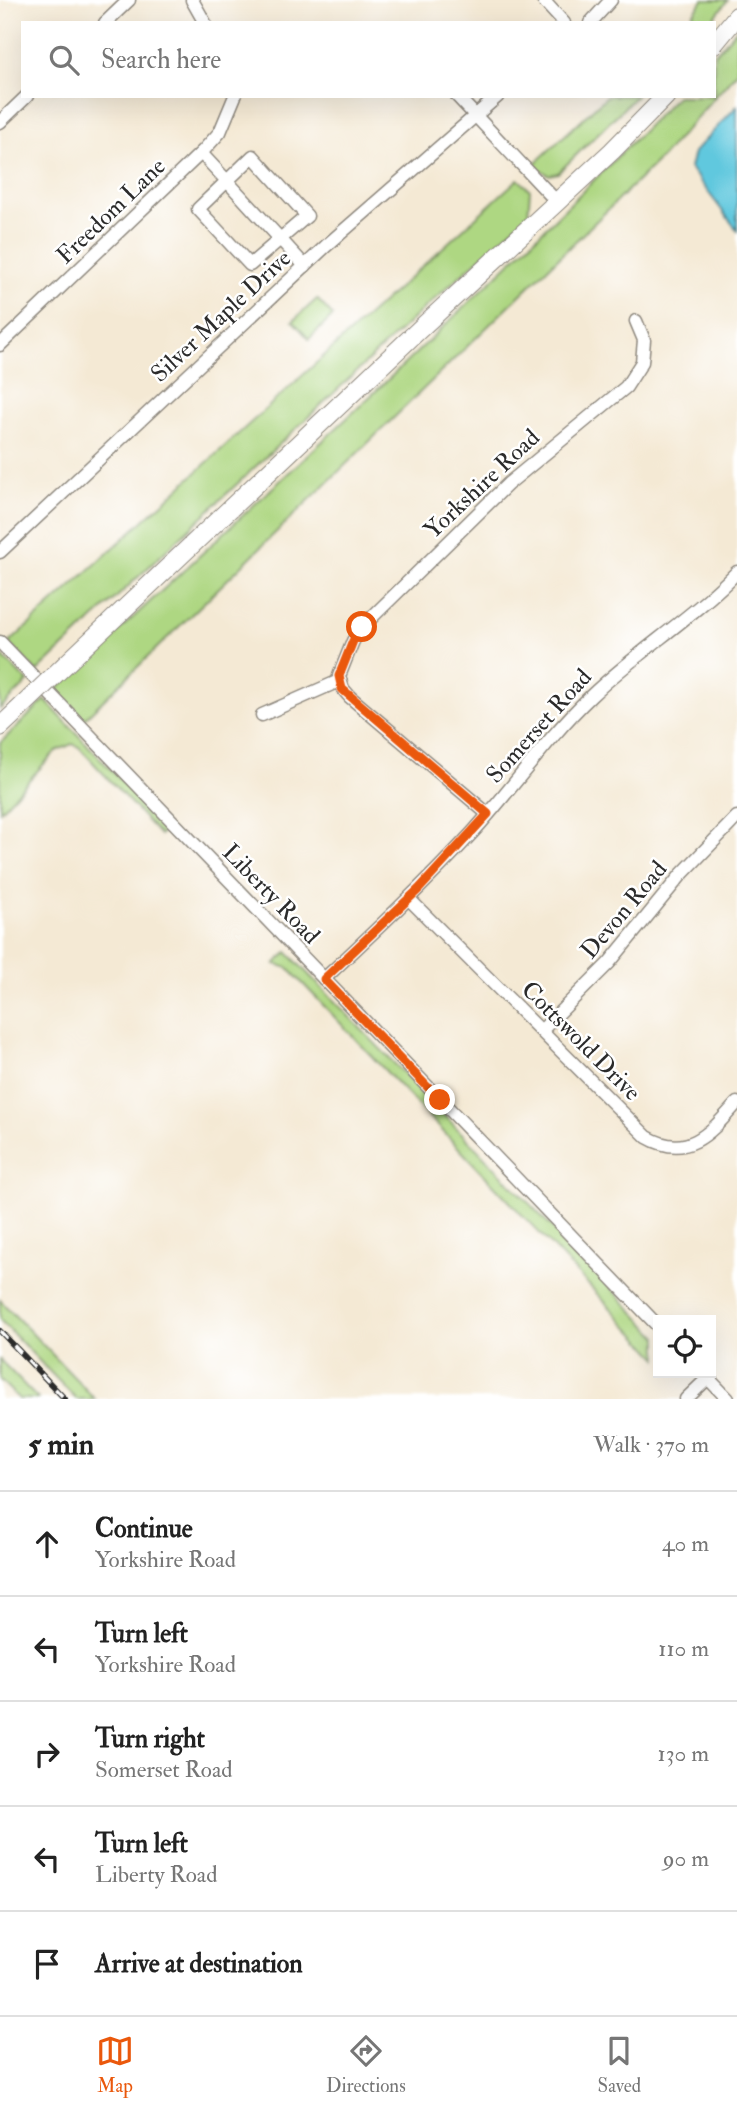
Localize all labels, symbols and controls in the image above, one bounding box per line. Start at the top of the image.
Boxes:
search box [21,21,716,98]
icon: search [45,41,83,79]
text: Search here [101,44,221,76]
street label: Freedom Lane [50,151,172,271]
street label: Silver Maple Drive [144,243,298,389]
street label: Yorkshire Road [418,422,546,546]
route start [346,611,377,642]
street label: Somerset Road [479,662,599,790]
street label: Liberty Road [215,837,327,951]
street label: Devon Road [574,854,674,965]
street label: Cottswold Drive [515,975,647,1107]
route end [424,1084,455,1115]
map controls [653,1315,716,1378]
button: locate [653,1315,716,1378]
text: 5 min [28,1426,94,1463]
text: Walk · 370 m [593,1430,709,1459]
text: Continue [95,1513,193,1545]
icon: ahead [28,1525,66,1563]
text: 40 m [662,1529,709,1558]
text: Yorkshire Road [95,1545,236,1574]
text: Turn left [95,1618,188,1650]
icon: left [28,1630,66,1668]
text: 110 m [658,1634,709,1663]
text: Yorkshire Road [95,1650,236,1679]
text: Turn right [95,1723,205,1755]
icon: right [28,1735,66,1773]
text: 130 m [657,1739,709,1768]
text: Somerset Road [95,1755,233,1784]
text: Turn left [95,1828,188,1860]
icon: left [28,1840,66,1878]
text: 90 m [663,1844,709,1873]
text: Liberty Road [95,1860,218,1889]
icon: arrive [28,1945,66,1983]
text: Arrive at destination [95,1948,303,1980]
tab: Map [96,2032,134,2098]
tab: Directions [326,2032,406,2098]
tab: Saved [598,2032,641,2098]

